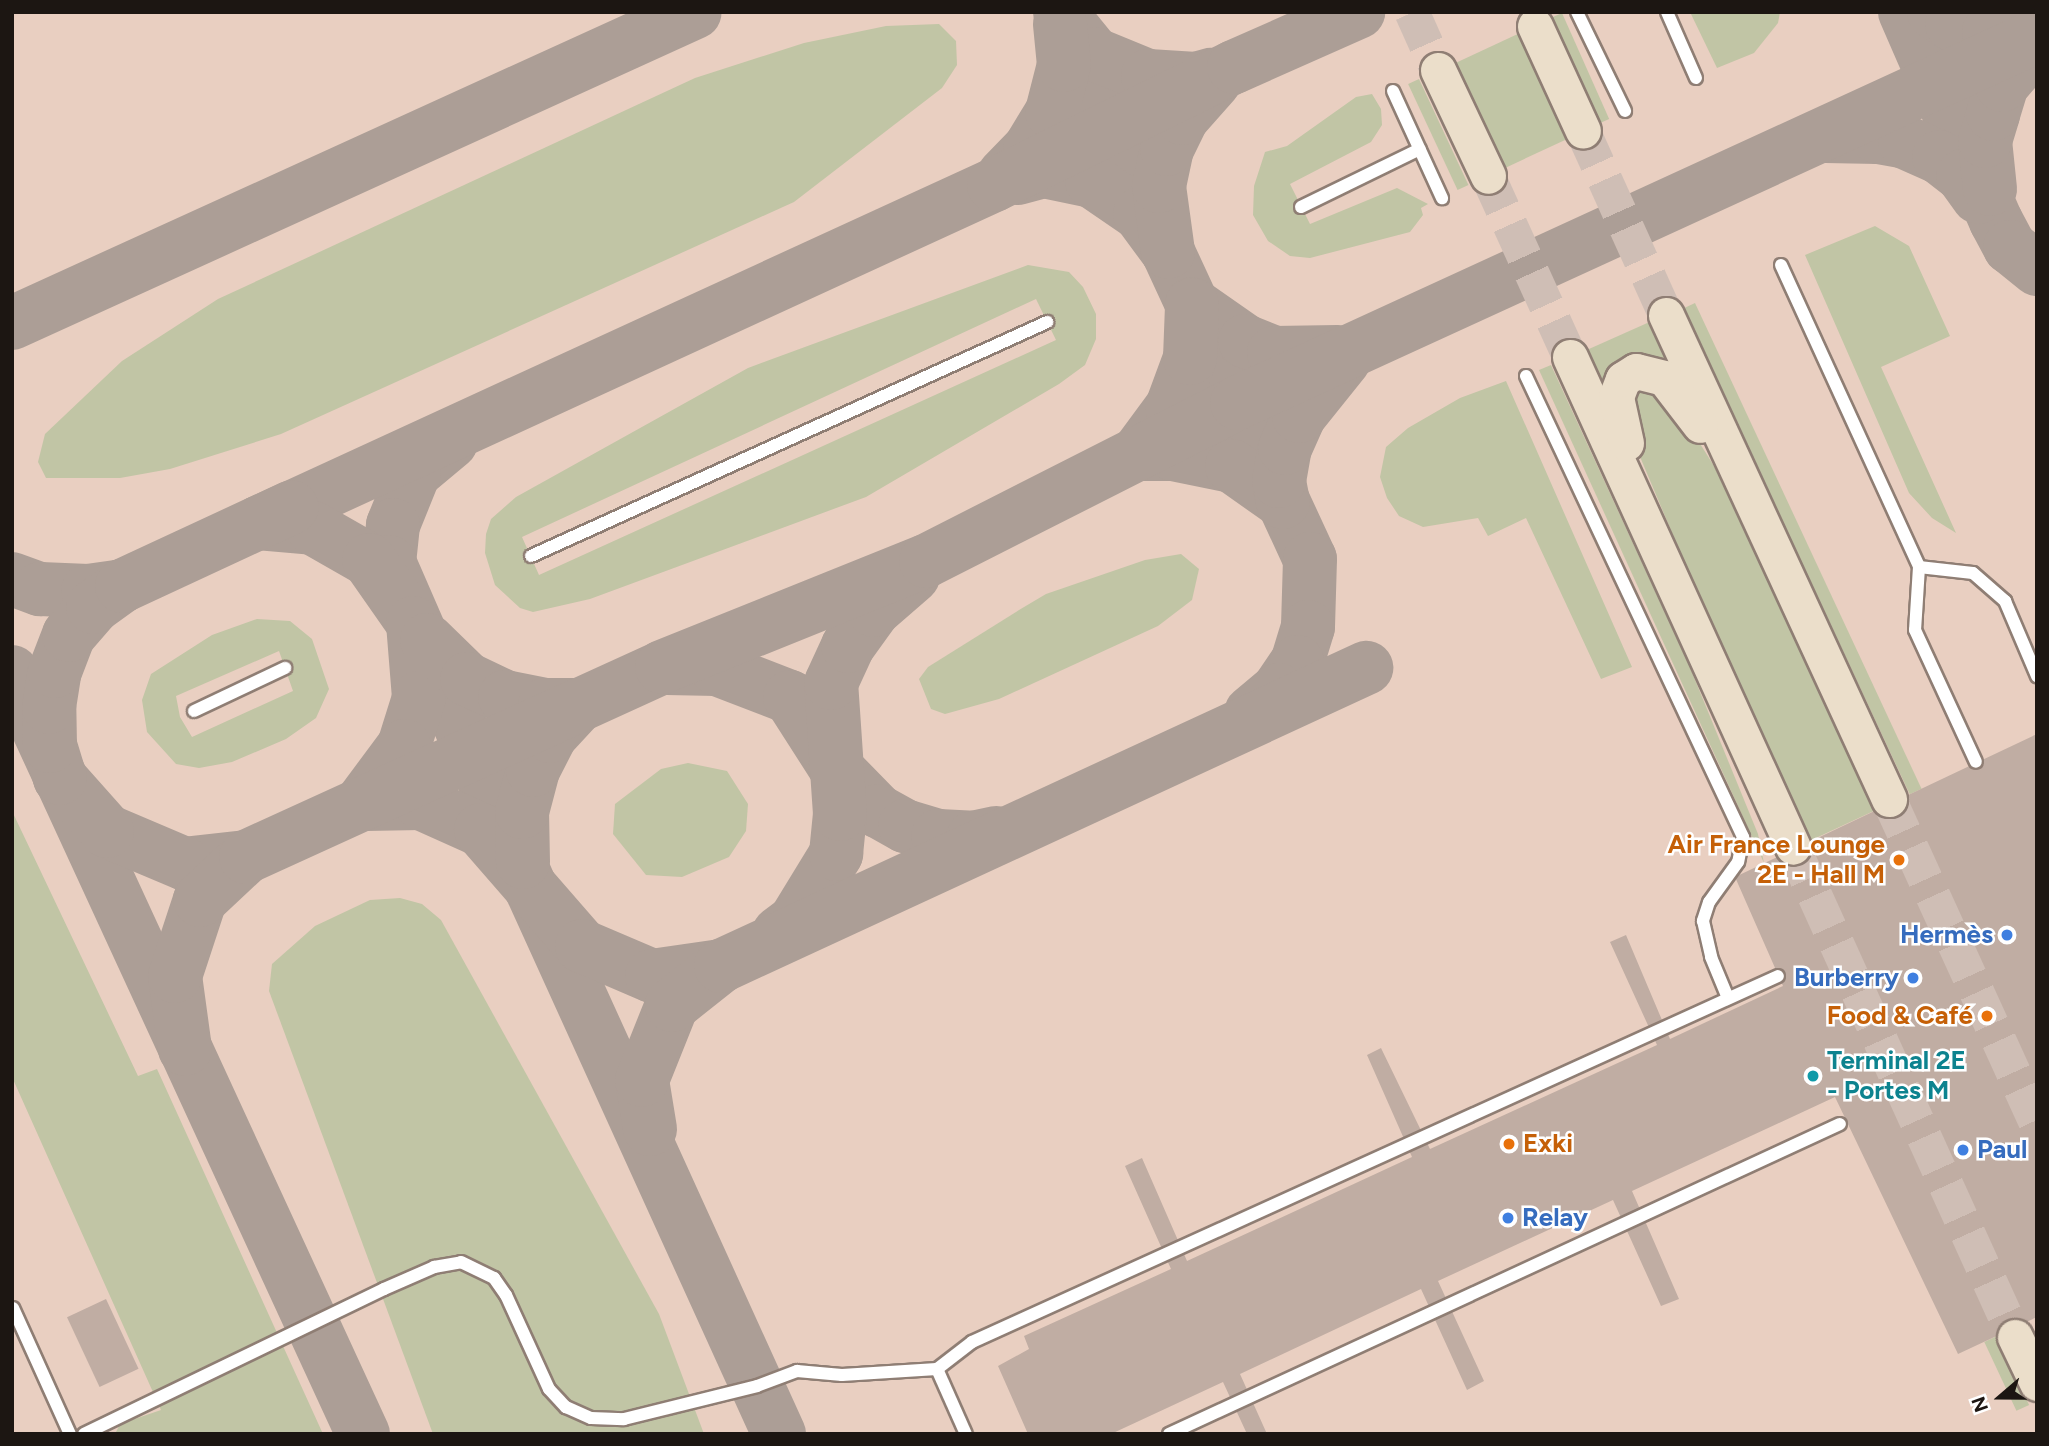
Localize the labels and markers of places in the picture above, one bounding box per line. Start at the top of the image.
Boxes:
place label: Air France Lounge 2E - Hall M [1668,829,1885,890]
marker: Air France Lounge 2E - Hall M [1891,852,1907,868]
place label: Hermès [1900,919,1993,951]
marker: Hermès [1999,927,2015,943]
place label: Burberry [1794,962,1899,994]
marker: Burberry [1905,970,1921,986]
place label: Food & Café [1827,1000,1973,1032]
marker: Food & Café [1979,1008,1995,1024]
place label: Terminal 2E - Portes M [1827,1045,1966,1106]
marker: Terminal 2E - Portes M [1805,1068,1821,1084]
place label: Exki [1523,1128,1573,1160]
place label: Paul [1977,1134,2027,1166]
marker: Exki [1501,1136,1517,1152]
marker: Paul [1955,1142,1971,1158]
place label: Relay [1522,1202,1588,1234]
marker: Relay [1500,1210,1516,1226]

